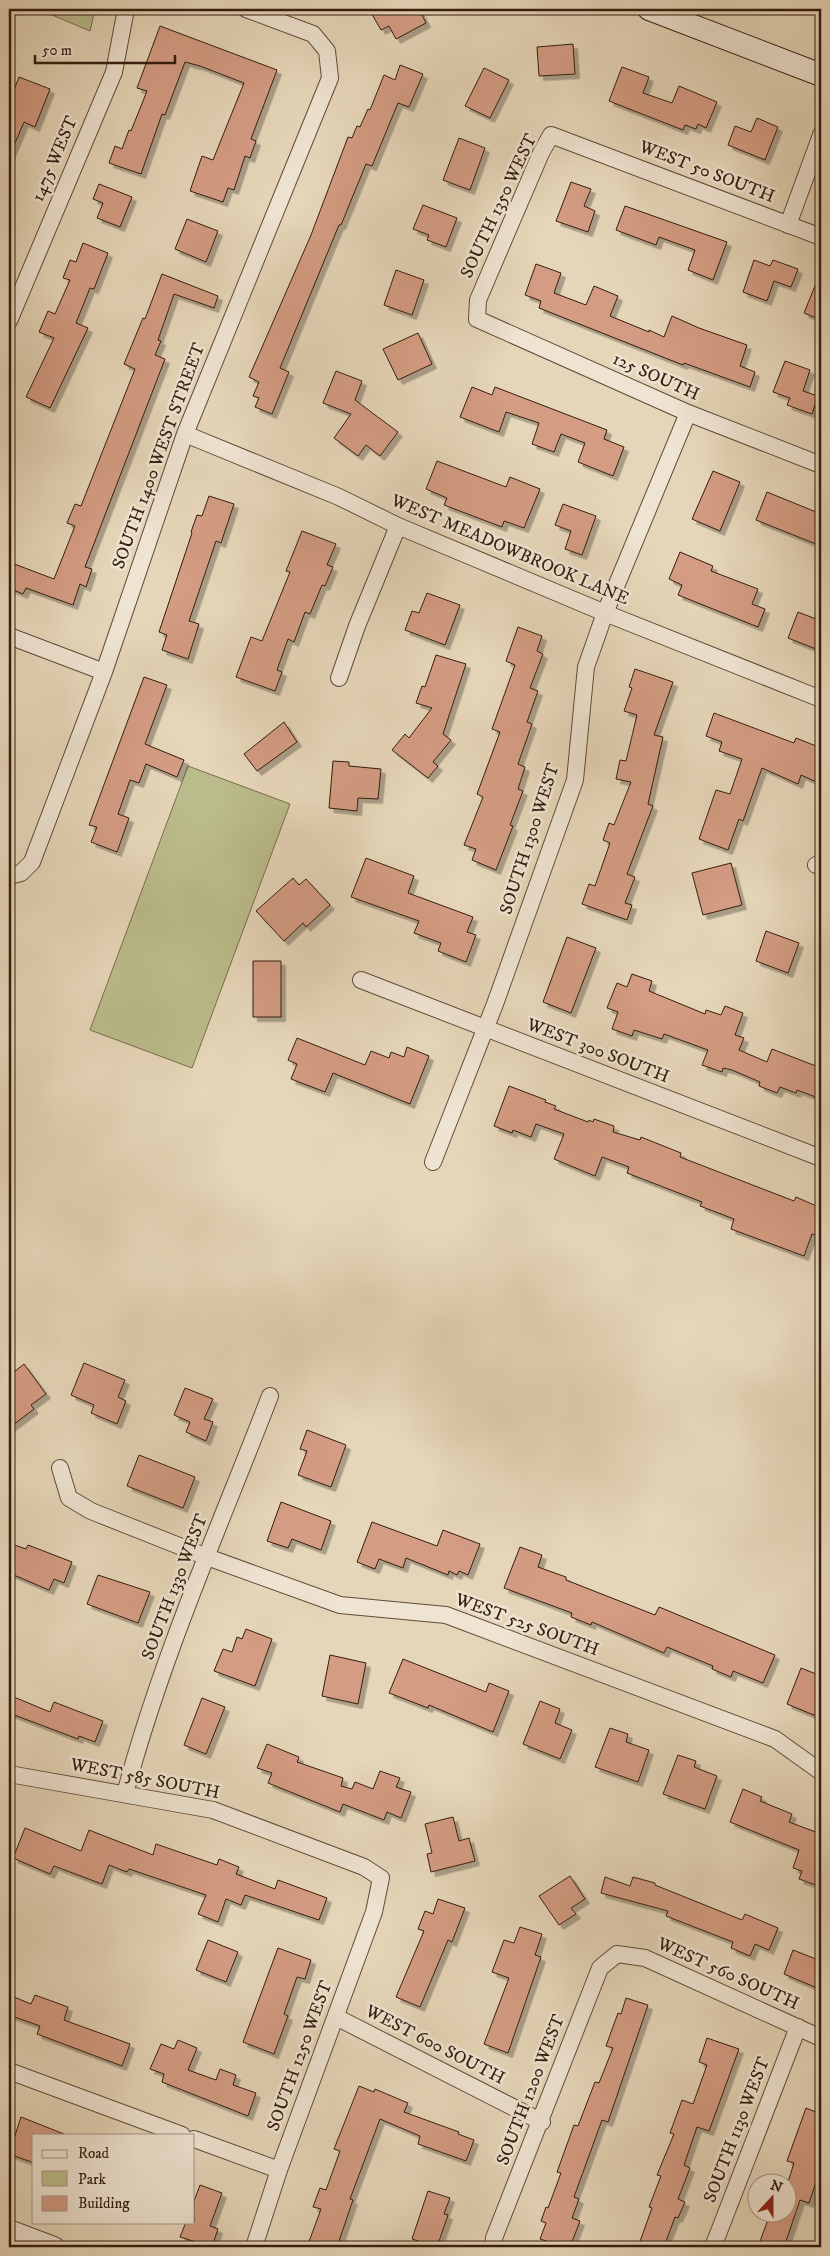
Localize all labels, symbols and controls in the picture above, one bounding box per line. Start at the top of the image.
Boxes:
scale bar [35,32,175,64]
text: 50 m [42,41,72,60]
street label: 1475 WEST [27,113,83,205]
street label: SOUTH 1350 WEST [456,130,542,282]
street label: WEST 50 SOUTH [635,136,778,208]
street label: SOUTH 1400 WEST STREET [108,340,210,572]
street label: 125 SOUTH [609,348,703,406]
street label: WEST MEADOWBROOK LANE [387,489,633,610]
street label: SOUTH 1300 WEST [495,760,565,917]
street label: WEST 300 SOUTH [523,1013,672,1088]
street label: SOUTH 1330 WEST [137,1511,213,1663]
street label: WEST 525 SOUTH [451,1588,602,1661]
street label: WEST 585 SOUTH [67,1754,222,1804]
street label: WEST 560 SOUTH [653,1932,802,2015]
street label: SOUTH 1250 WEST [263,1977,338,2134]
street label: WEST 600 SOUTH [361,2000,508,2090]
street label: SOUTH 1200 WEST [492,2011,570,2168]
street label: SOUTH 1130 WEST [699,2054,775,2206]
legend [32,2134,195,2224]
text: Road [78,2144,110,2163]
text: Park [78,2170,107,2189]
north arrow [748,2174,798,2224]
text: N [768,2176,785,2197]
text: Building [78,2194,130,2213]

